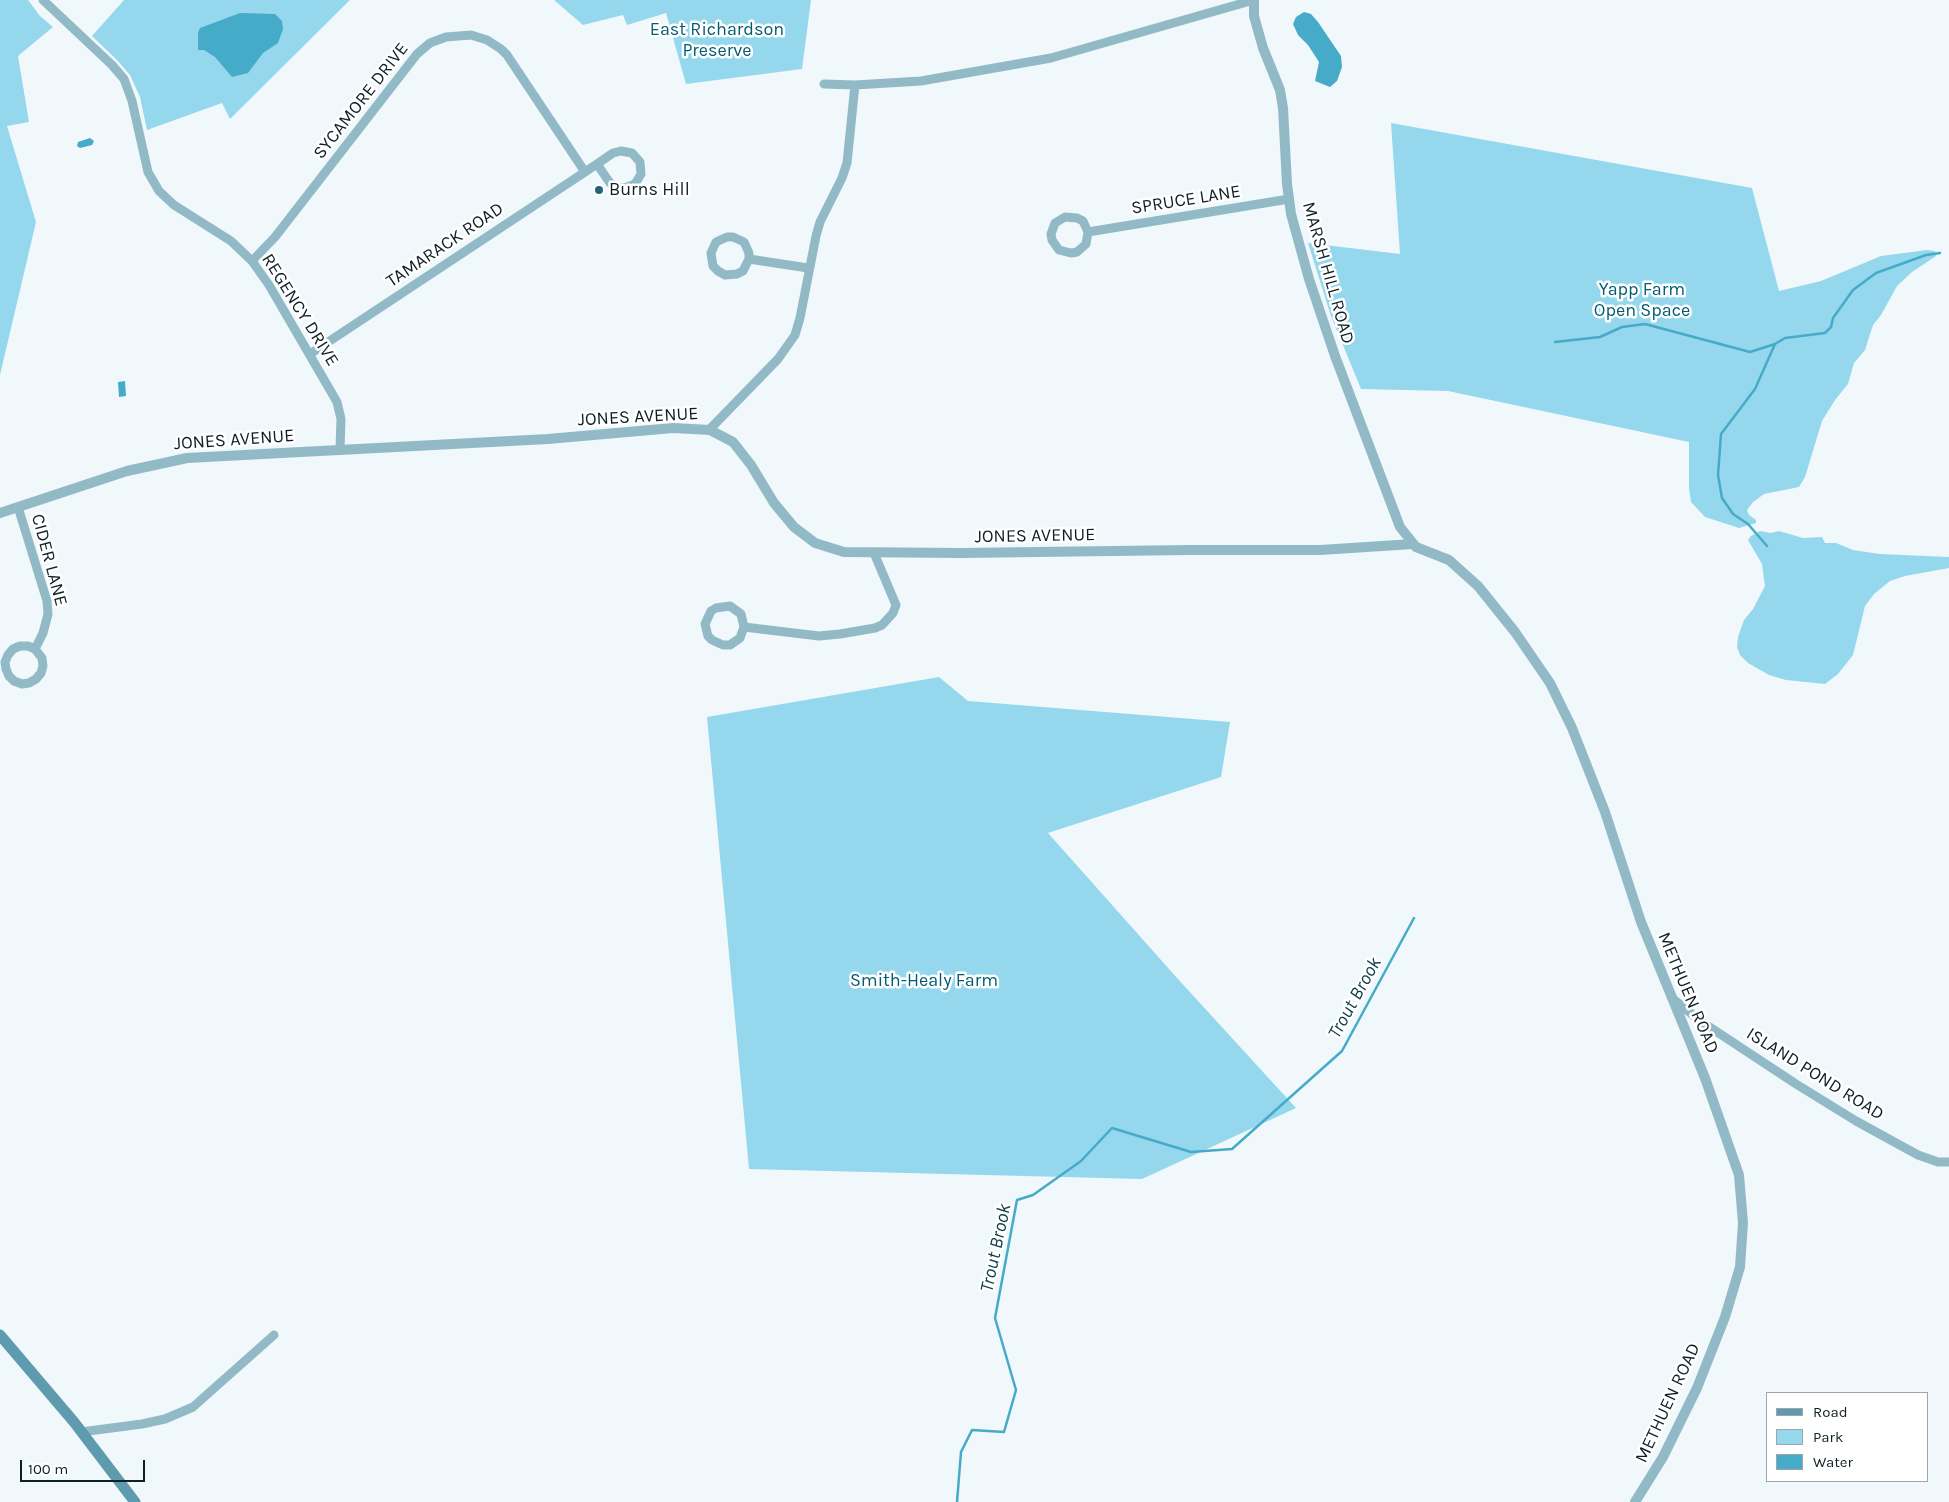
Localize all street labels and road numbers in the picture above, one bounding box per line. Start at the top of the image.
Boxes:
street label: SYCAMORE DRIVE [309,38,413,164]
street label: SPRUCE LANE [1130,181,1242,219]
street label: TAMARACK ROAD [382,198,508,292]
street label: MARSH HILL ROAD [1297,199,1359,347]
street label: REGENCY DRIVE [257,250,343,370]
street label: JONES AVENUE [577,403,699,431]
street label: JONES AVENUE [173,425,295,455]
street label: CIDER LANE [26,512,72,608]
street label: JONES AVENUE [974,524,1096,548]
street label: METHUEN ROAD [1653,929,1723,1057]
street label: ISLAND POND ROAD [1742,1023,1888,1125]
street label: METHUEN ROAD [1631,1340,1705,1466]

